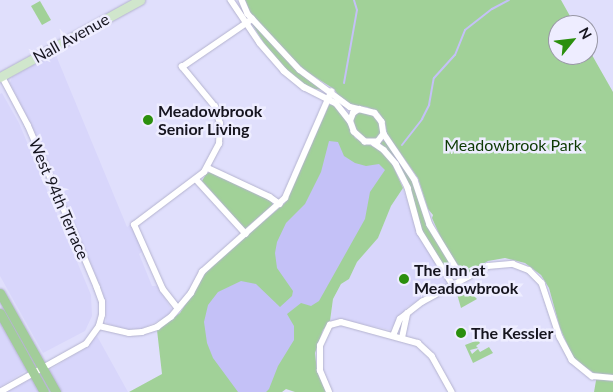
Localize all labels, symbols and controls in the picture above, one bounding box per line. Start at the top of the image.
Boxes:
street label: Nall Avenue [29,9,113,67]
north arrow [548,15,598,65]
text: N [576,24,596,42]
place label: Meadowbrook Senior Living [158,101,262,139]
marker: Meadowbrook Senior Living [142,114,154,126]
park label: Meadowbrook Park [444,135,582,155]
street label: West 94th Terrace [25,136,93,262]
place label: The Inn at Meadowbrook [414,260,518,298]
marker: The Inn at Meadowbrook [398,273,410,285]
place label: The Kessler [471,323,553,343]
marker: The Kessler [455,327,467,339]

